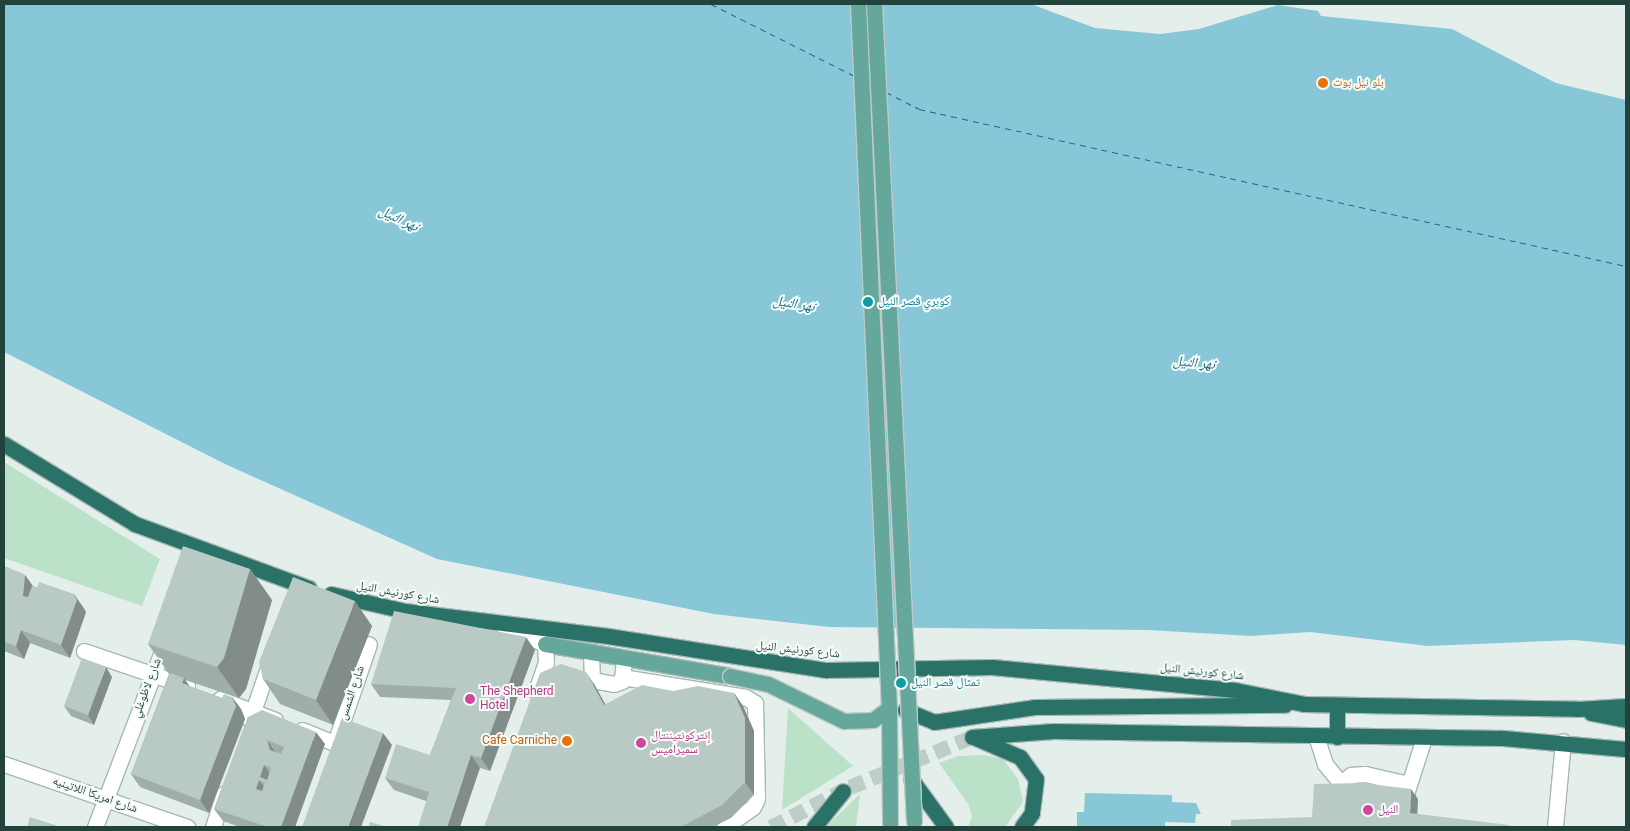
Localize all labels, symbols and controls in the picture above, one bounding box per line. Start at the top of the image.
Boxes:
place label: بلو نيل بوت [1333,76,1384,90]
marker: بلو نيل بوت [1317,77,1329,89]
water label: نهر النيل [376,202,422,234]
water label: نهر النيل [772,291,816,315]
place label: كوبري قصر النيل [878,295,950,309]
marker: كوبري قصر النيل [862,296,874,308]
water label: نهر النيل [1172,352,1216,372]
street label: شارع كورنيش النيل [355,579,441,607]
street label: شارع كورنيش النيل [755,638,841,662]
street label: شارع لاظوغلي [129,656,165,720]
street label: شارع كورنيش النيل [1159,660,1245,684]
street label: شارع الشمس [336,664,368,722]
place label: تمثال قصر النيل [911,676,980,690]
marker: تمثال قصر النيل [895,677,907,689]
place label: The Shepherd Hotel [480,685,554,713]
marker: The Shepherd Hotel [464,693,476,705]
place label: إنتركونتيننتال سميراميس [651,729,710,757]
place label: Cafe Carniche [482,734,557,748]
marker: Cafe Carniche [561,735,573,747]
marker: إنتركونتيننتال سميراميس [635,737,647,749]
street label: شارع امريكا اللاتينيه [51,774,139,816]
place label: النيل [1378,803,1398,817]
marker: النيل [1362,804,1374,816]

